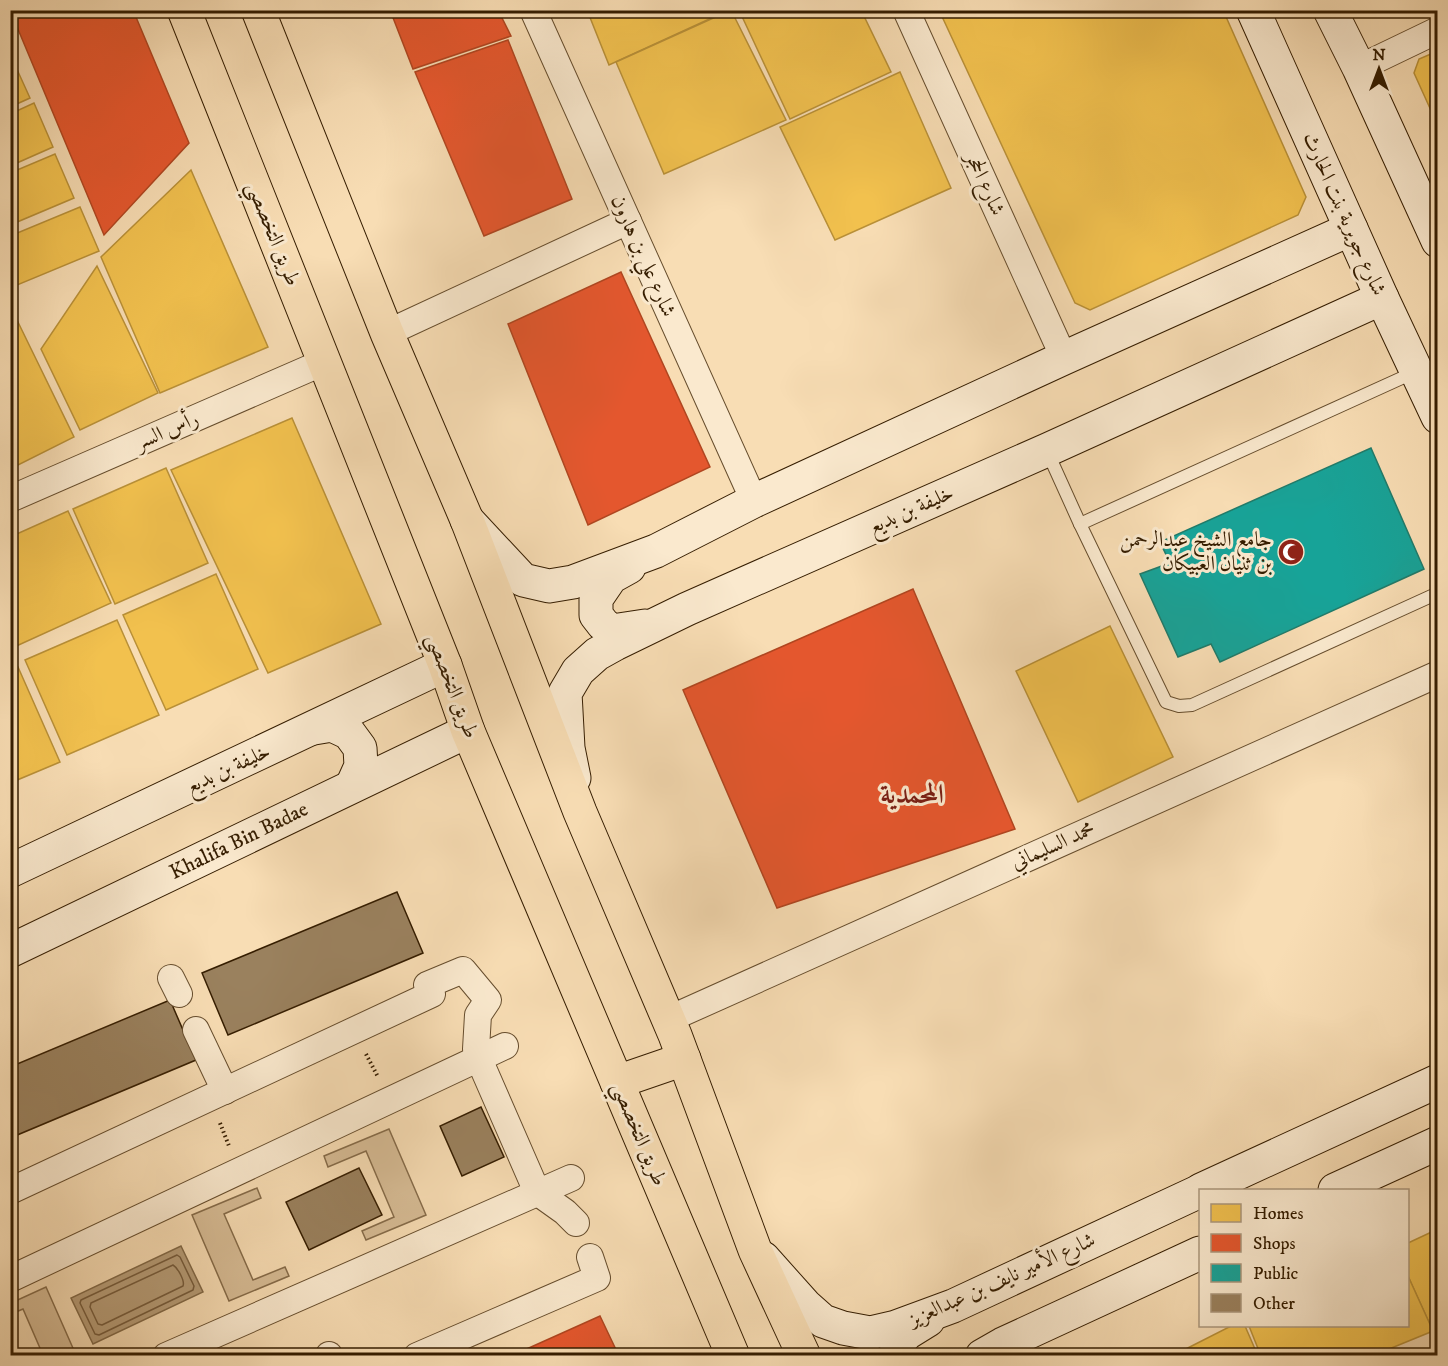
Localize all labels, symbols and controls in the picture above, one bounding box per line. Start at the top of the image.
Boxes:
north arrow [1349,39,1409,99]
text: N [1372,45,1386,65]
street label: شارع جويرية بنت الحارث [1293,128,1392,301]
street label: شارع الحجر [955,146,1010,221]
street label: طريق التخصصي [235,178,306,292]
street label: شارع علي بن هارون [599,191,681,324]
street label: رأس السر [128,403,203,457]
street label: خليفة بن بديع [864,480,960,545]
place label: جامع الشيخ عبدالرحمن بن ثنيان العبيكان [1120,527,1272,577]
mosque icon: جامع الشيخ عبدالرحمن بن ثنيان العبيكان [1276,537,1306,567]
street label: طريق التخصصي [415,630,484,744]
street label: خليفة بن بديع [181,738,277,804]
district label: المحمدية [880,778,944,812]
street label: Khalifa Bin Badae [165,796,313,886]
street label: محمد السليماني [1007,816,1100,879]
street label: طريق التخصصي [600,1078,673,1192]
legend [1199,1189,1409,1327]
text: Homes [1253,1203,1304,1225]
street label: شارع الأمير نايف بن عبدالعزيز [902,1224,1101,1337]
text: Shops [1253,1233,1296,1255]
text: Public [1253,1263,1299,1285]
text: Other [1253,1293,1295,1315]

